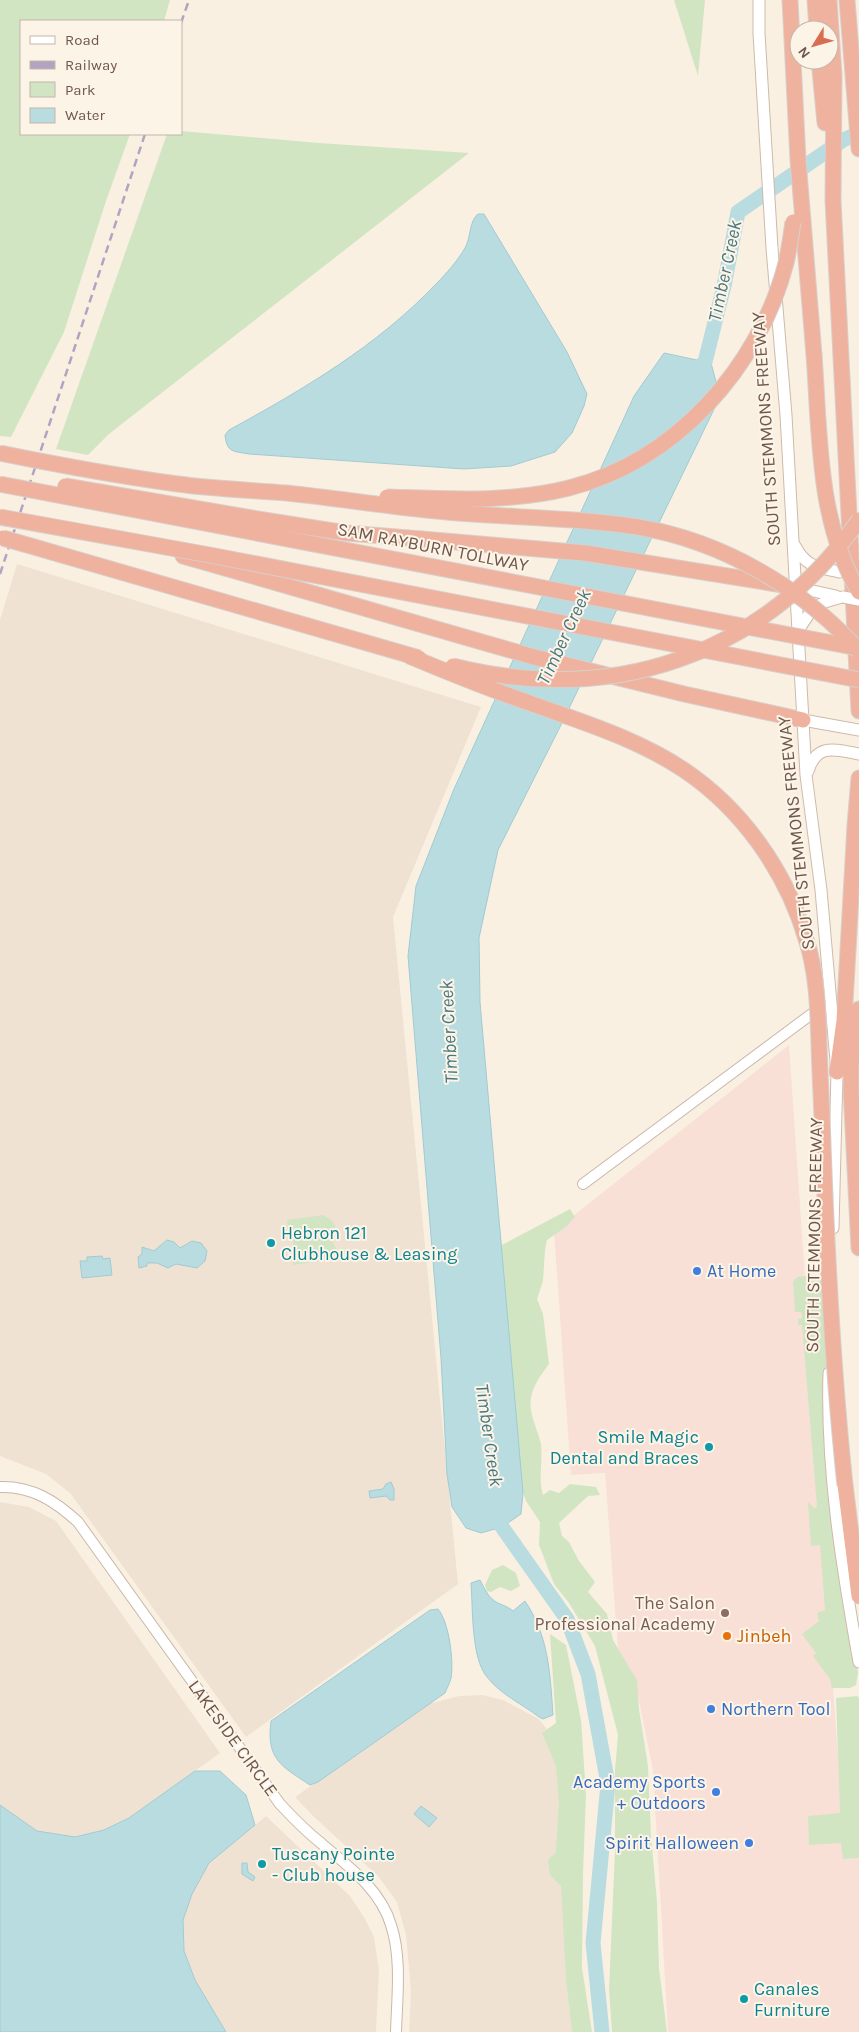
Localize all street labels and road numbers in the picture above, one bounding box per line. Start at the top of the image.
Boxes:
street label: SOUTH STEMMONS FREEWAY [747,311,785,547]
street label: SAM RAYBURN TOLLWAY [336,518,530,576]
street label: SOUTH STEMMONS FREEWAY [773,715,819,951]
street label: SOUTH STEMMONS FREEWAY [801,1117,827,1353]
street label: LAKESIDE CIRCLE [183,1675,283,1801]

